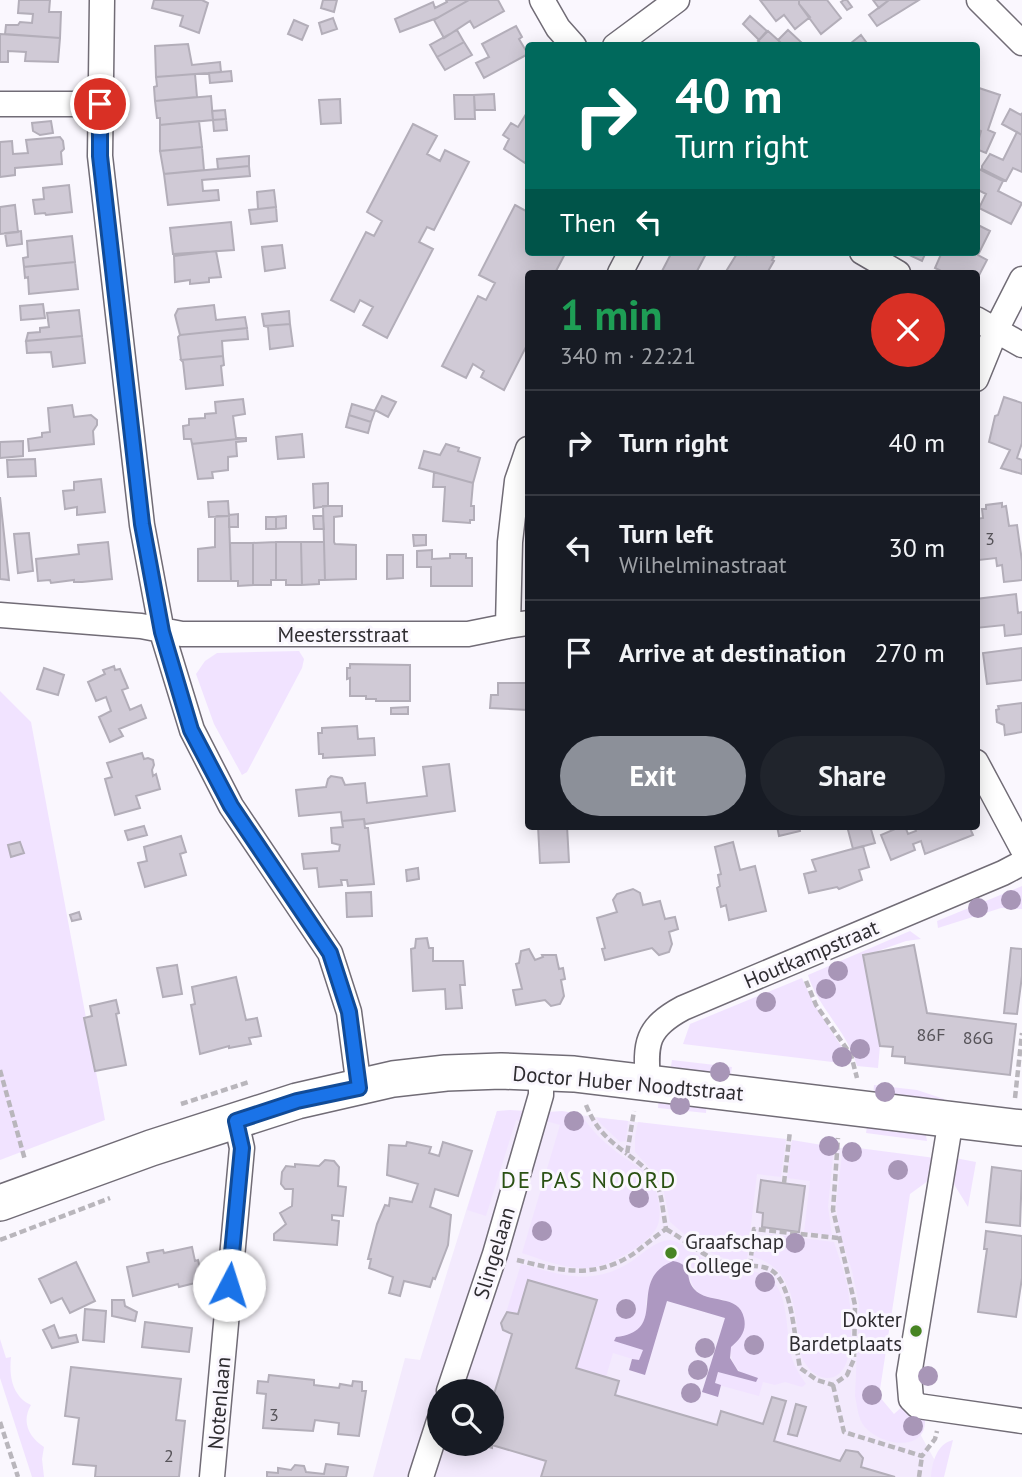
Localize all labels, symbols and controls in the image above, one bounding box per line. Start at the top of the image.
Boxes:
text: 40 m [675,63,782,127]
icon: right [560,70,651,161]
pin [70,74,130,134]
icon: arrive [81,85,119,123]
text: Turn right [675,125,809,167]
icon: left [630,203,668,241]
text: Then [560,206,616,239]
text: 1 min [560,287,662,342]
button: close [871,293,945,367]
text: 340 m · 22:21 [560,341,696,370]
icon: right [560,424,598,462]
text: Turn right [619,426,728,459]
text: 40 m [889,426,945,459]
text: Turn left [619,517,713,550]
house number: 3 [985,527,995,550]
icon: left [560,529,598,567]
text: 30 m [889,531,945,564]
text: Wilhelminastraat [619,550,787,579]
street label: Meestersstraat [277,621,409,648]
icon: arrive [560,634,598,672]
text: Arrive at destination [619,636,846,669]
text: 270 m [874,636,945,669]
button: Exit [560,736,746,816]
button: Share [760,736,945,816]
street label: Houtkampstraat [740,913,882,995]
house number: 86F [917,1023,945,1046]
house number: 86G [963,1026,993,1049]
street label: Doctor Huber Noodtstraat [511,1059,745,1107]
district label: DE PAS NOORD [501,1165,677,1194]
street label: Slingelaan [467,1204,521,1302]
place label: Graafschap College [685,1228,784,1279]
marker: Graafschap College [663,1245,679,1261]
position arrow [192,1248,266,1322]
place label: Dokter Bardetplaats [789,1306,902,1357]
marker: Dokter Bardetplaats [908,1323,924,1339]
street label: Notenlaan [202,1356,236,1450]
map controls [427,1379,504,1456]
button: search [427,1379,504,1456]
house number: 3 [269,1403,279,1426]
house number: 2 [164,1444,174,1467]

